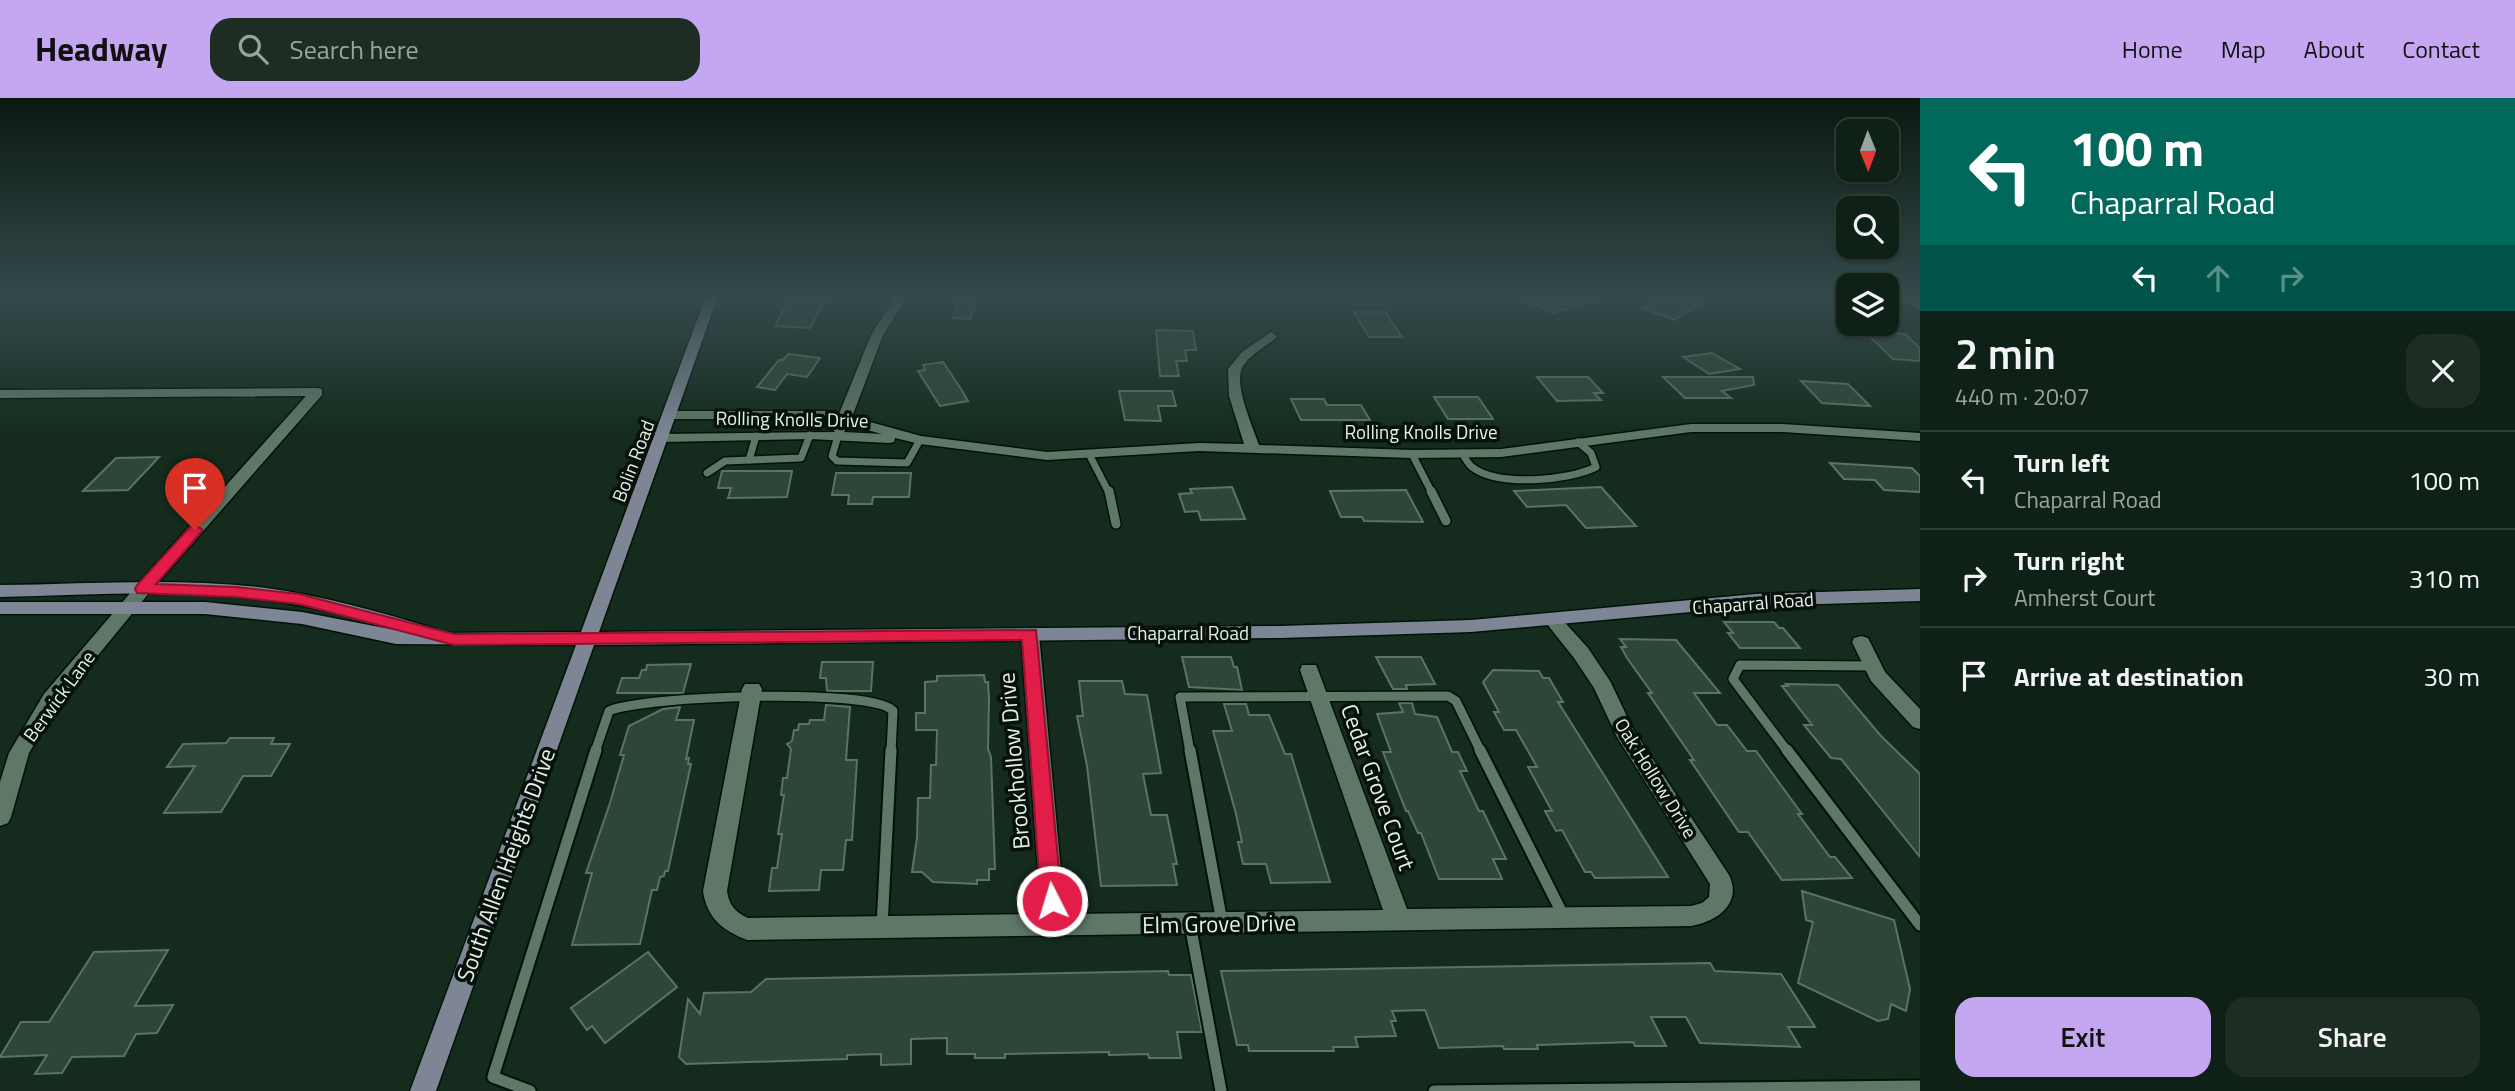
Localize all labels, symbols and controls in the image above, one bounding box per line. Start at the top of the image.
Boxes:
search box [210,18,700,81]
text: Headway [35,24,168,74]
icon: search [234,30,272,68]
text: Search here [290,30,419,69]
text: Home [2122,31,2183,67]
text: Map [2221,31,2266,67]
text: About [2304,31,2364,67]
text: Contact [2402,31,2480,67]
text: 100 m [2070,110,2204,185]
north arrow [1836,119,1899,182]
map controls [1836,119,1899,336]
icon: left [1955,126,2046,217]
text: Chaparral Road [2070,178,2275,226]
button: search [1836,196,1899,259]
icon: left [2126,259,2164,297]
icon: ahead [2199,259,2237,297]
icon: right [2272,259,2310,297]
button: layers [1836,273,1899,336]
text: 2 min [1955,321,2056,385]
button: close [2406,334,2480,408]
text: 440 m · 20:07 [1955,379,2090,414]
street label: Rolling Knolls Drive [715,403,869,434]
street label: Bolin Road [604,416,661,506]
street label: Rolling Knolls Drive [1345,417,1498,446]
text: Turn left [2014,443,2109,482]
pin [165,458,225,530]
icon: left [1955,461,1993,499]
text: 100 m [2409,461,2480,500]
icon: arrive [176,469,214,507]
text: Chaparral Road [2014,482,2162,517]
text: Turn right [2014,541,2125,580]
icon: right [1955,559,1993,597]
text: 310 m [2409,559,2480,598]
text: Amherst Court [2014,580,2155,615]
street label: Chaparral Road [1691,584,1815,621]
street label: Chaparral Road [1127,618,1249,647]
street label: Berwick Lane [16,644,102,747]
icon: arrive [1955,657,1993,695]
text: Arrive at destination [2014,657,2244,696]
text: 30 m [2423,657,2480,696]
street label: Brookhollow Drive [988,671,1039,851]
street label: Cedar Grove Court [1332,699,1425,875]
street label: Oak Hollow Drive [1608,712,1705,844]
street label: South Allen Heights Drive [447,743,564,986]
position arrow [1015,864,1089,938]
street label: Elm Grove Drive [1142,905,1296,942]
button: Exit [1955,997,2211,1077]
button: Share [2225,997,2480,1077]

